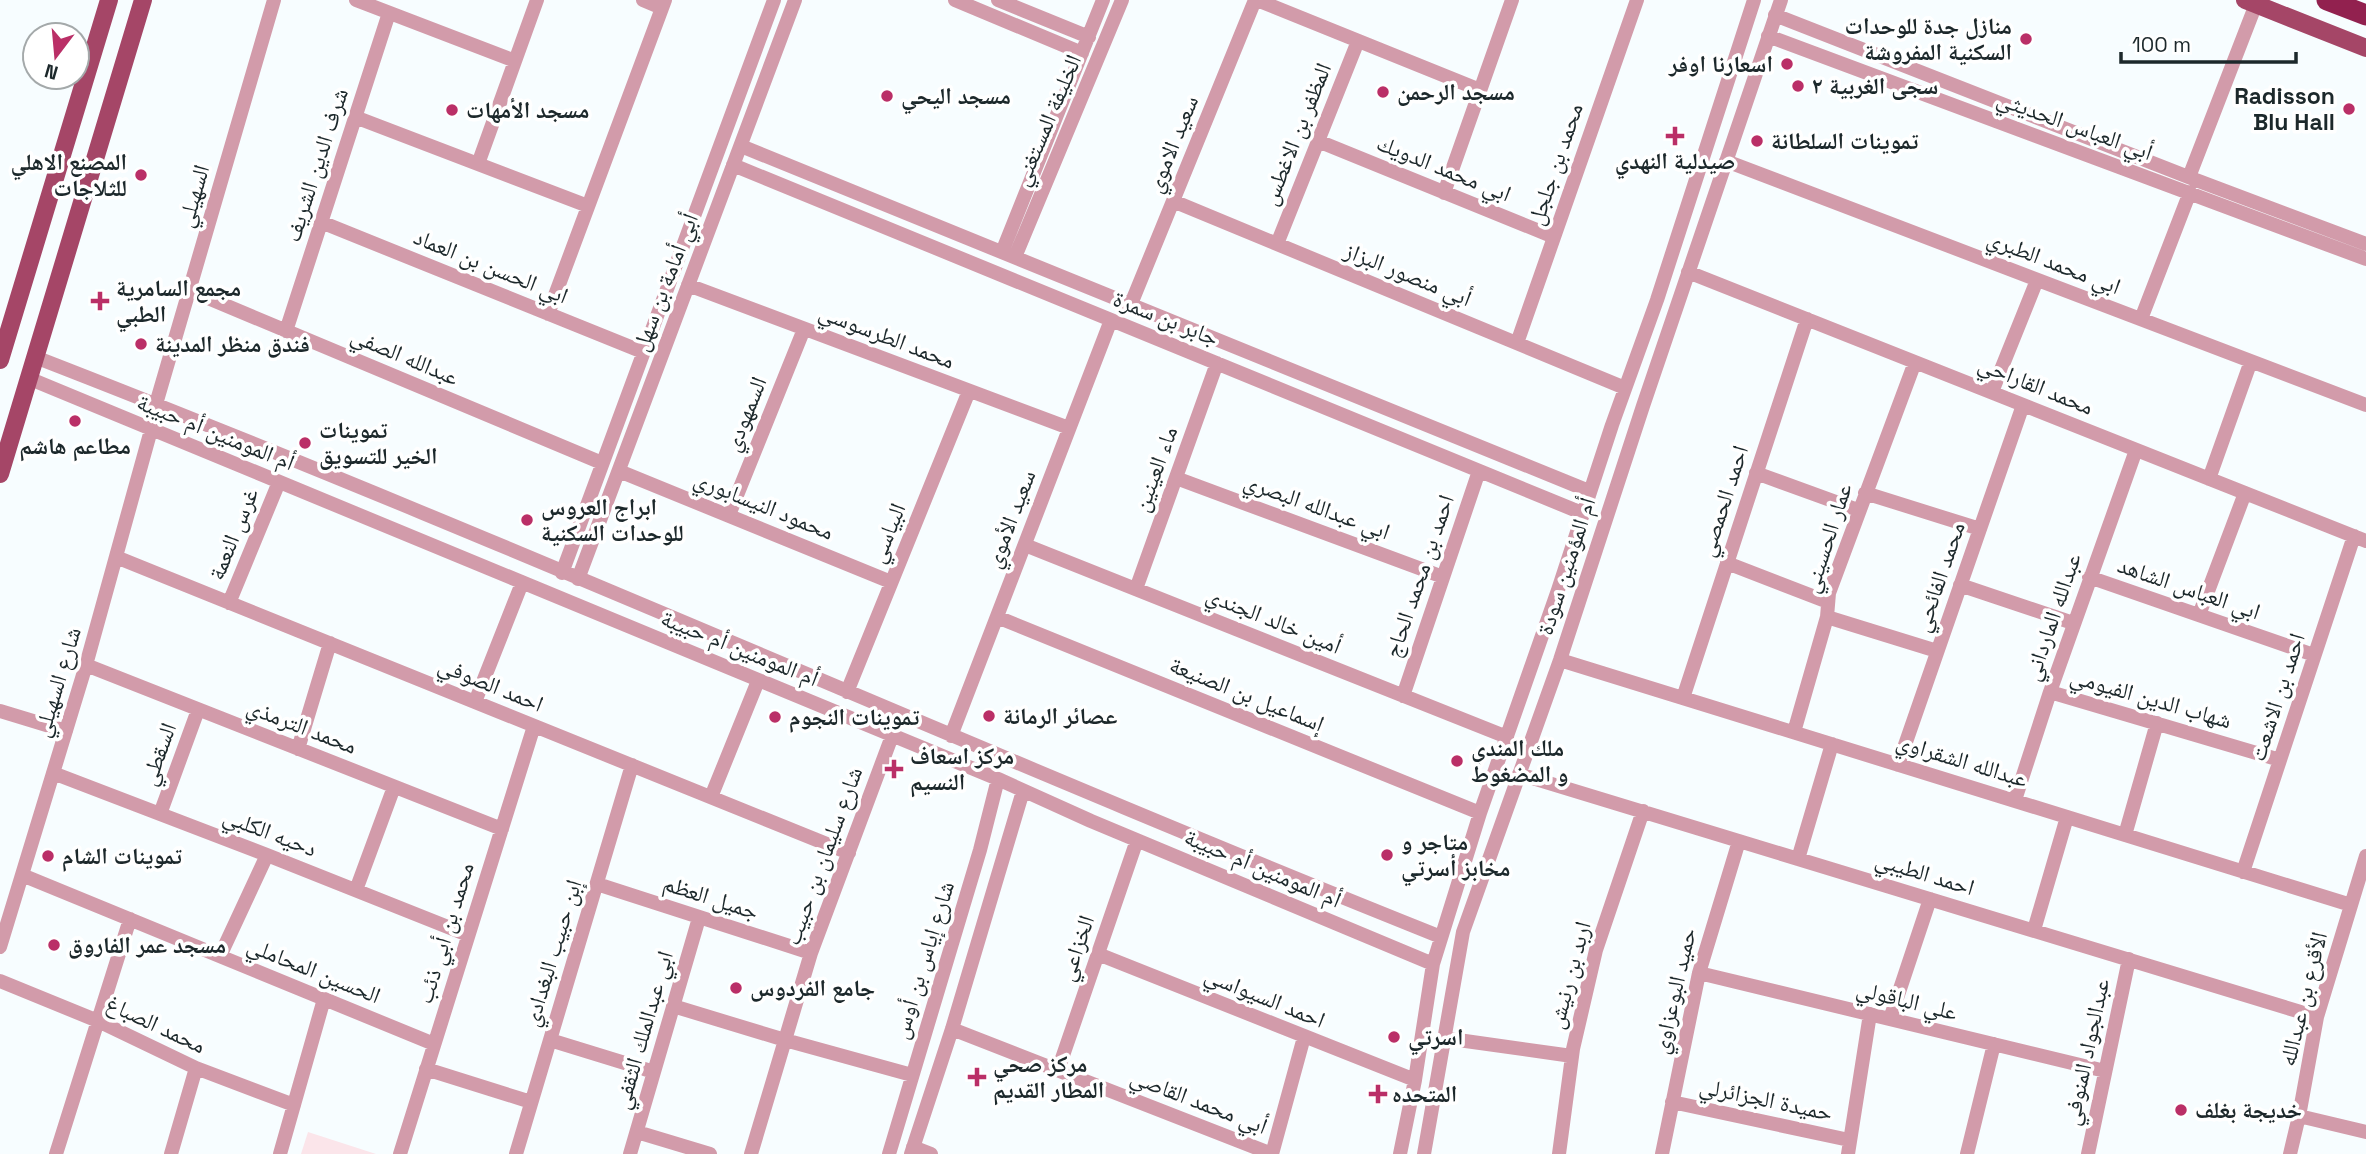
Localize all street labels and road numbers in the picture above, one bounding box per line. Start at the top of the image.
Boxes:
street label: الخليفة المستغني [1006,50,1092,192]
street label: المظفر بن الاغطس [1254,58,1338,210]
street label: أبي العباس الحديثي [1992,83,2157,171]
street label: شرف الدين الشريف [277,84,355,246]
street label: سعيد الاموي [1139,91,1209,199]
street label: محمد بن جلجل [1520,99,1590,229]
street label: ابي محمد الدويك [1371,127,1516,212]
street label: السهيلي [170,161,220,232]
street label: أبي أمامة بن سهل [625,209,709,357]
street label: ابي الحسن بن العماد [408,221,573,314]
street label: ابي محمد الطبري [1982,223,2125,305]
street label: أبي منصور البزاز [1337,234,1476,317]
street label: جابر بن سمرة [1109,283,1223,353]
street label: محمد الطرسوسي [813,296,959,379]
street label: عبدالله الصفي [345,320,464,396]
street label: محمد القاراحي [1972,348,2098,425]
street label: السمهودي [716,372,777,457]
street label: أم المومنين أم حبيبة [132,387,299,478]
street label: ماء العينين [1126,422,1184,516]
street label: احمد الحمصي [1691,442,1759,562]
street label: محمود النيسابوري [688,463,838,550]
street label: سعيد الأموي [978,466,1046,574]
street label: ابي عبدالله البصري [1238,466,1394,550]
street label: عمار الحسيني [1795,479,1863,598]
street label: غرس النعمة [201,483,265,584]
street label: احمد بن محمد الحاج [1377,491,1461,661]
street label: أم المؤمنين سودة [1530,493,1603,639]
street label: البياسي [861,499,916,569]
street label: محمد الفائحي [1906,518,1975,637]
street label: عبدالله المارداني [2016,549,2092,686]
street label: ابي العباس الشاهد [2112,550,2264,630]
street label: أمين خالد الجندي [1201,579,1346,664]
street label: أم المومنين أم حبيبة [656,603,823,694]
street label: شارع السهيلي [26,623,92,742]
street label: احمد بن الاشعت [2242,629,2312,765]
street label: احمد الصوفي [433,649,548,722]
street label: إسماعيل بن الصنيعة [1165,649,1329,739]
street label: شهاب الدين الفيومي [2066,661,2235,739]
street label: محمد الترمذي [241,691,361,764]
street label: السقطي [133,718,187,791]
street label: عبدالله الشقراوي [1892,726,2032,798]
street label: شارع سليمان بن حبيب [777,763,869,949]
street label: دحيه الكلبي [218,800,321,867]
street label: أم المومنين أم حبيبة [1180,821,1346,915]
street label: احمد الطيبي [1871,844,1978,906]
street label: محمد بن أبي ذئب [409,859,484,1008]
street label: جميل العظم [659,868,762,927]
street label: إبن حبيب البغدادي [515,876,592,1031]
street label: شارع إياس بن أوس [885,878,961,1042]
street label: الخزاعي [1051,911,1105,986]
street label: اربد بن رنيش [1540,918,1598,1032]
street label: حميد البوعزاوي [1645,925,1707,1058]
street label: الأقرع بن عبدالله [2272,929,2334,1069]
street label: الحسين المحاملي [241,930,385,1014]
street label: ابي عبدالملك الثقفي [606,947,684,1114]
street label: احمد السيواسي [1199,959,1330,1038]
street label: علي الباقولي [1852,973,1961,1031]
street label: عبدالجواد المنوفي [2056,975,2120,1129]
street label: محمد الصباغ [101,988,211,1060]
street label: أبي محمد القاصي [1125,1061,1272,1144]
street label: حميدة الجزائرلي [1696,1070,1835,1132]

